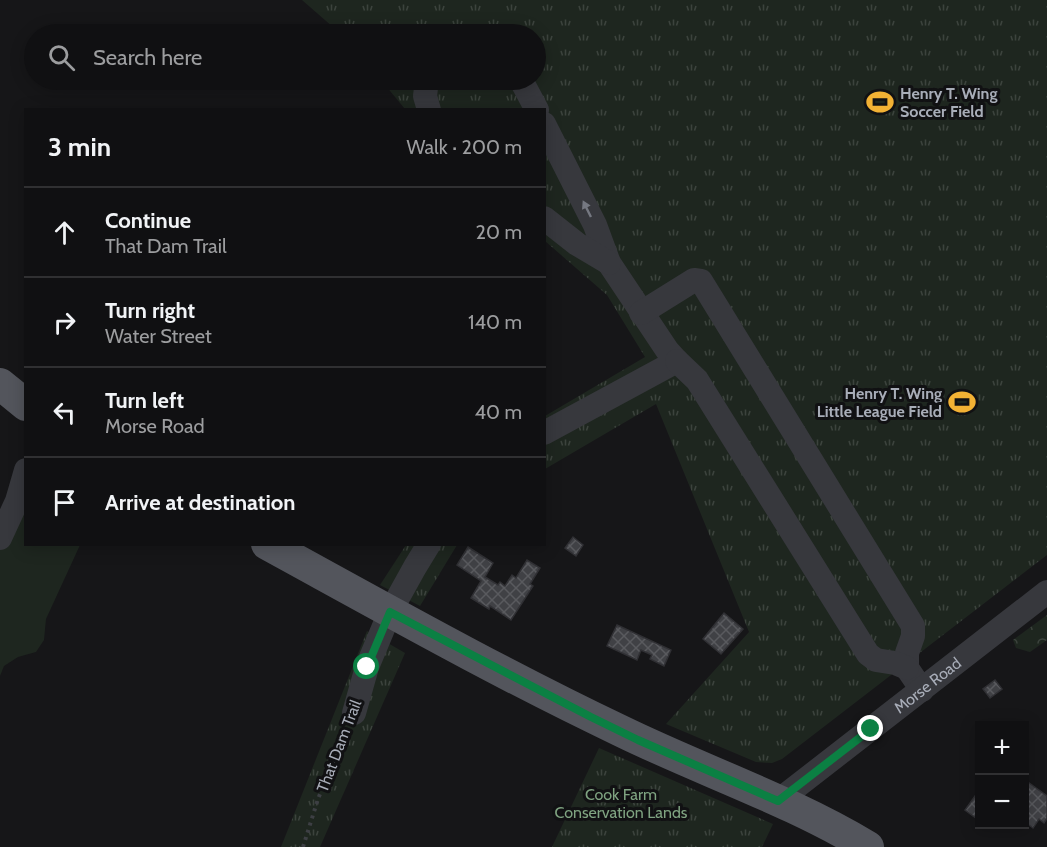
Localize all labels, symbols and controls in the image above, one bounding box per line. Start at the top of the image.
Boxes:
search box [24,24,546,90]
icon: search [45,41,78,74]
text: Search here [93,44,202,71]
place label: Henry T. Wing Soccer Field [900,84,997,121]
sports icon: Henry T. Wing Soccer Field [865,87,895,117]
text: 3 min [48,131,111,163]
text: Walk · 200 m [406,135,522,159]
one-way arrow [582,200,592,217]
text: Continue [105,207,191,234]
icon: ahead [48,216,81,249]
text: 20 m [476,220,522,244]
text: That Dam Trail [105,234,227,258]
text: Turn right [105,297,195,324]
icon: right [48,306,81,339]
text: 140 m [468,310,522,334]
text: Water Street [105,324,212,348]
place label: Henry T. Wing Little League Field [817,384,942,421]
text: Turn left [105,387,184,414]
sports icon: Henry T. Wing Little League Field [947,387,977,417]
icon: left [48,396,81,429]
text: 40 m [474,400,522,424]
text: Morse Road [105,414,205,438]
icon: arrive [48,486,81,519]
text: Arrive at destination [105,489,295,516]
route start [353,653,379,679]
street label: Morse Road [890,653,965,717]
street label: That Dam Trail [313,697,365,795]
route end [857,715,883,741]
map controls [975,721,1029,829]
button: + [975,721,1029,775]
button: − [975,775,1029,829]
park label: Cook Farm Conservation Lands [555,785,688,822]

